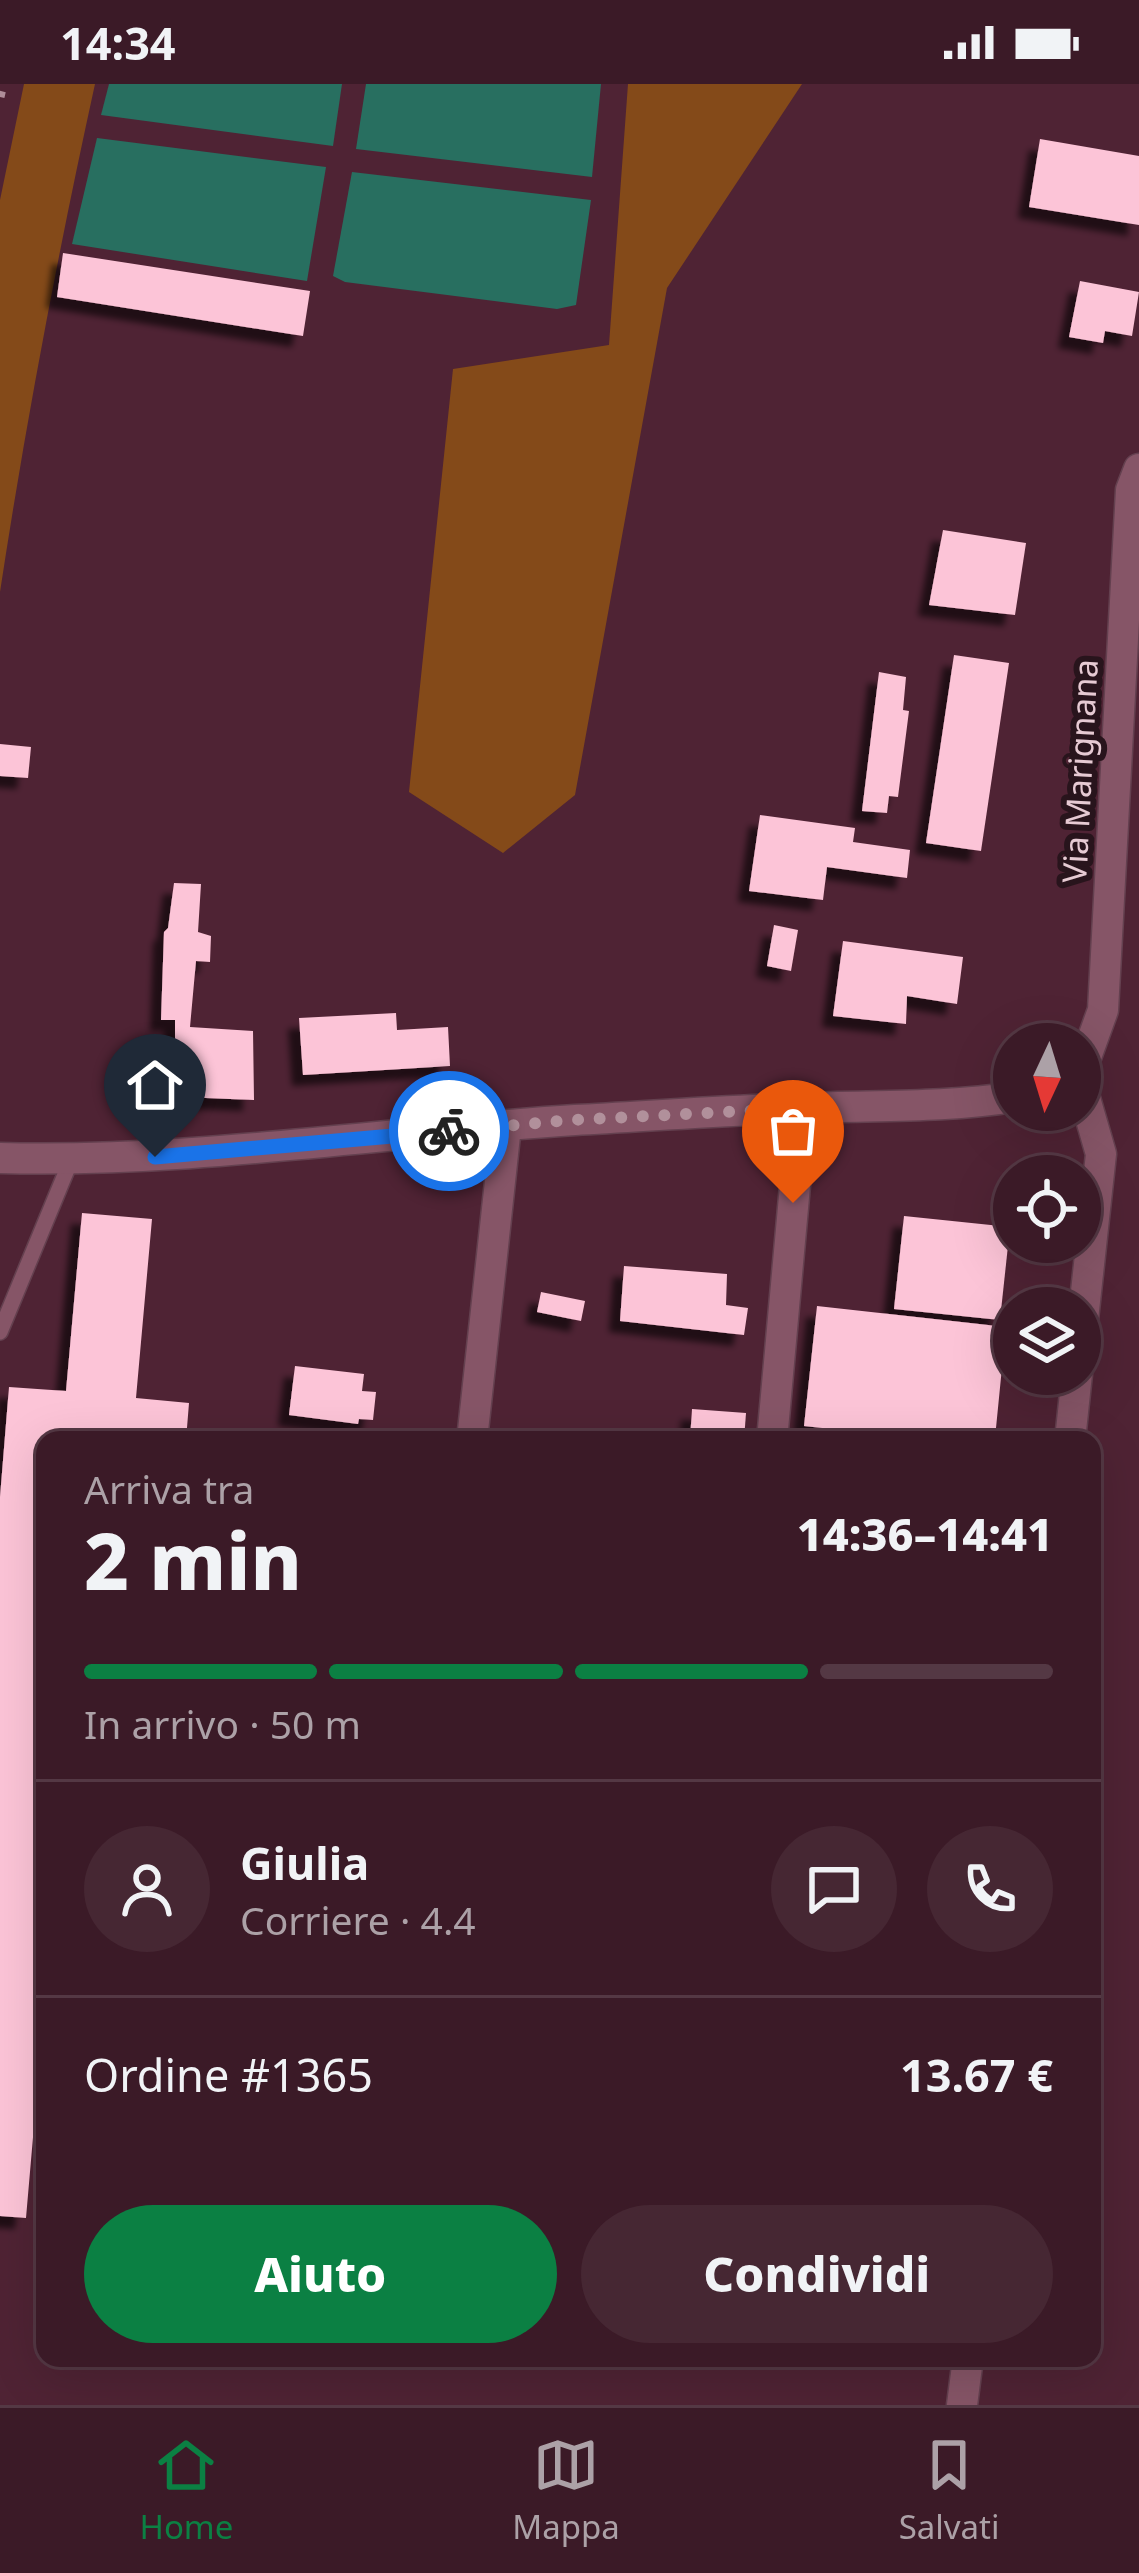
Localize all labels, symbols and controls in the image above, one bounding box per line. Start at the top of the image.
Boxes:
text: 14:34 [60,12,176,73]
street label: Via Marignana [1051,658,1108,884]
north arrow [993,1023,1101,1131]
map controls [993,1023,1101,1395]
pin [104,1034,206,1157]
icon: home [122,1052,188,1118]
courier [389,1071,509,1191]
pin [742,1080,844,1203]
icon: bike [416,1098,482,1164]
icon: bag [760,1098,826,1164]
button: locate [993,1155,1101,1263]
button: layers [993,1287,1101,1395]
text: Arriva tra [84,1462,254,1515]
text: 14:36–14:41 [797,1503,1053,1564]
text: 2 min [84,1507,302,1613]
text: In arrivo · 50 m [84,1697,361,1750]
button: person [84,1826,210,1952]
button: chat [771,1826,897,1952]
button: phone [927,1826,1053,1952]
text: Giulia [240,1832,369,1893]
text: Corriere · 4.4 [240,1893,476,1946]
text: Ordine #1365 [84,2044,373,2105]
text: 13.67 € [900,2044,1053,2105]
button: Aiuto [84,2205,557,2343]
button: Condividi [581,2205,1053,2343]
tab: Home [139,2432,233,2549]
tab: Mappa [512,2432,620,2549]
tab: Salvati [899,2432,1000,2549]

